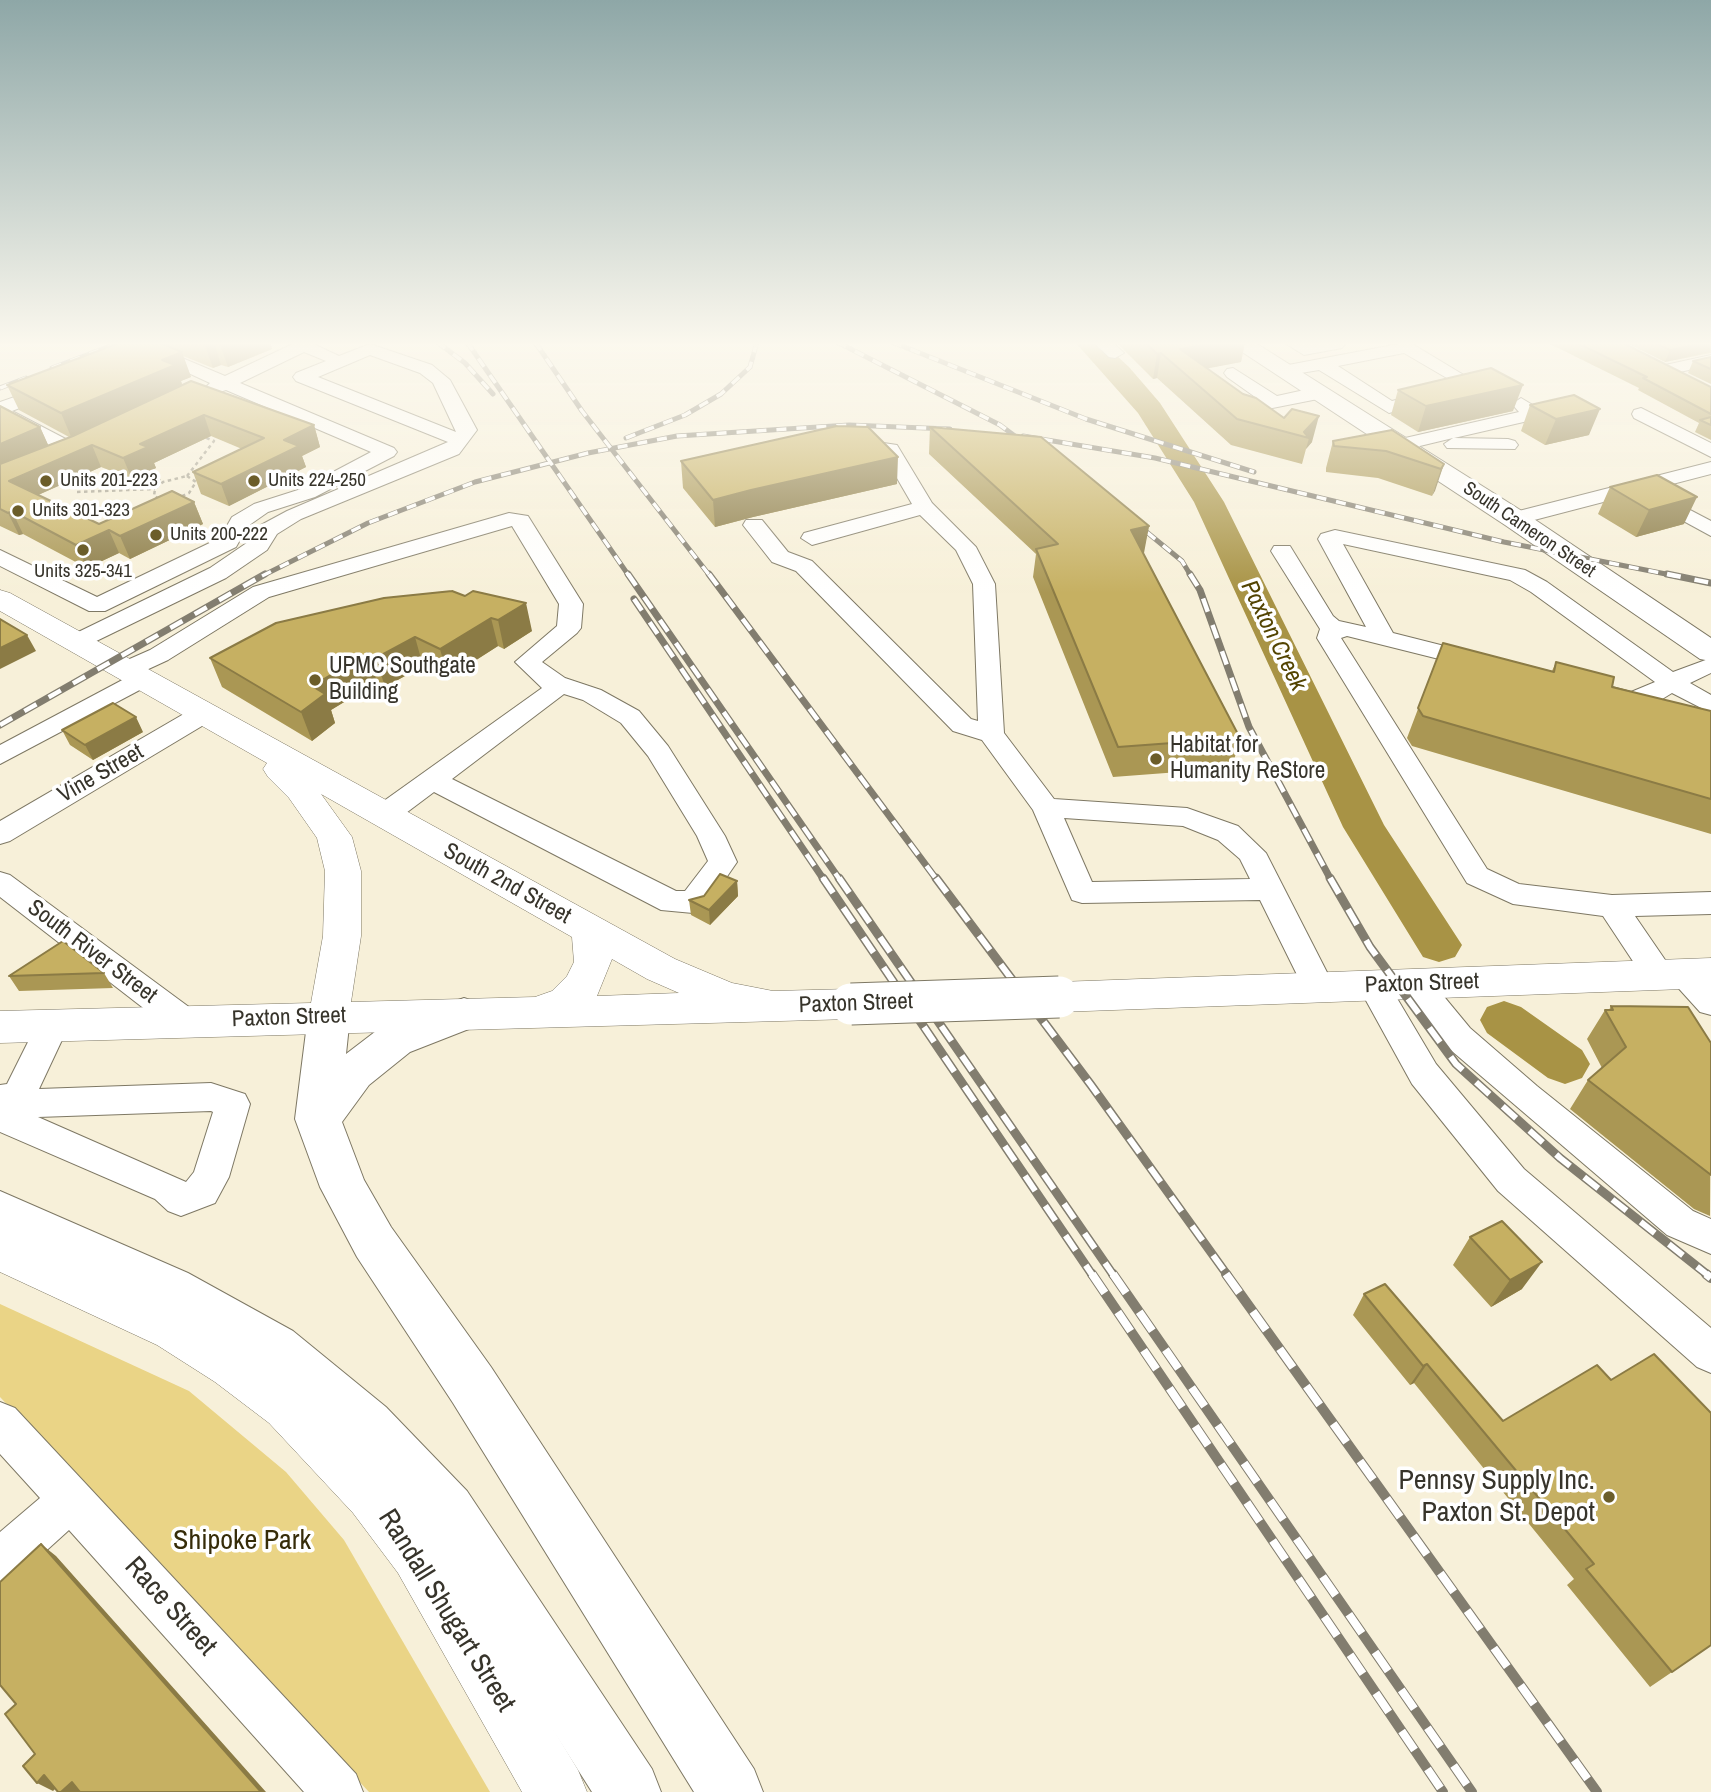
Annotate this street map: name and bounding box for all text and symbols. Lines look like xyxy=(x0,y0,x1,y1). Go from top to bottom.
place label: Units 201-223 xyxy=(60,470,158,492)
place label: Units 224-250 xyxy=(268,470,366,492)
marker: Units 201-223 xyxy=(38,473,54,489)
marker: Units 224-250 xyxy=(246,473,262,489)
street label: South Cameron Street xyxy=(1458,477,1600,583)
place label: Units 301-323 xyxy=(32,500,130,522)
marker: Units 301-323 xyxy=(10,503,26,519)
place label: Units 200-222 xyxy=(170,524,268,546)
marker: Units 200-222 xyxy=(148,527,164,543)
marker: Units 325-341 xyxy=(75,542,91,558)
place label: Units 325-341 xyxy=(34,561,132,583)
water label: Paxton Creek xyxy=(1234,576,1312,696)
place label: UPMC Southgate Building xyxy=(329,653,476,707)
marker: UPMC Southgate Building xyxy=(307,672,323,688)
place label: Habitat for Humanity ReStore xyxy=(1170,732,1325,786)
street label: Vine Street xyxy=(53,739,149,809)
marker: Habitat for Humanity ReStore xyxy=(1148,751,1164,767)
street label: South 2nd Street xyxy=(438,838,576,930)
street label: South River Street xyxy=(22,894,162,1010)
street label: Paxton Street xyxy=(1364,968,1480,1000)
street label: Paxton Street xyxy=(798,988,914,1020)
street label: Paxton Street xyxy=(231,1002,347,1034)
place label: Pennsy Supply Inc. Paxton St. Depot xyxy=(1398,1464,1595,1530)
marker: Pennsy Supply Inc. Paxton St. Depot xyxy=(1601,1489,1617,1505)
street label: Randall Shugart Street xyxy=(370,1504,522,1718)
park label: Shipoke Park xyxy=(173,1524,311,1558)
street label: Race Street xyxy=(117,1551,223,1663)

